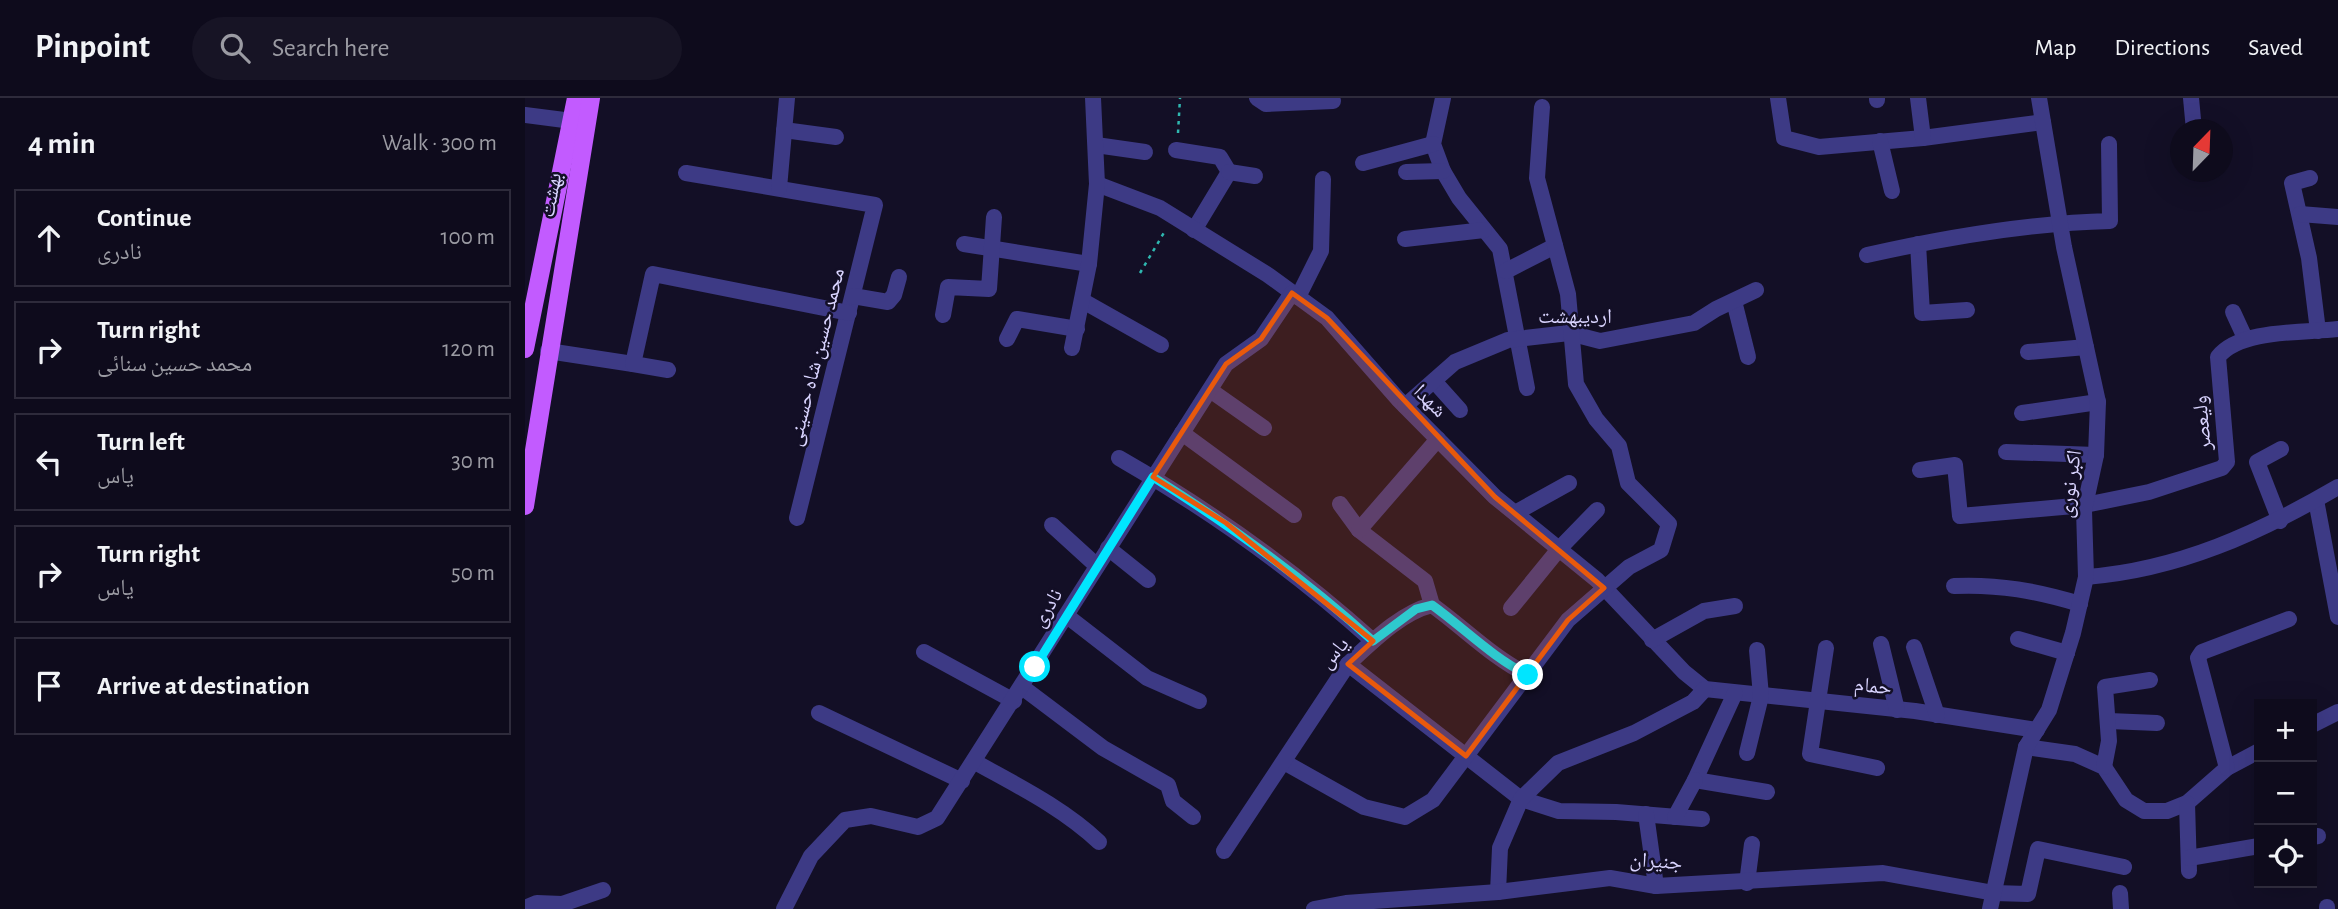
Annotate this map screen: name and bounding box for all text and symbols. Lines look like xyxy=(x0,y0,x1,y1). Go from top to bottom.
search box xyxy=(192,17,682,80)
icon: search xyxy=(216,29,254,67)
text: Pinpoint xyxy=(35,31,150,64)
text: Search here xyxy=(272,35,390,61)
text: Map xyxy=(2034,36,2076,60)
text: Directions xyxy=(2114,36,2210,60)
text: Saved xyxy=(2248,36,2303,60)
north arrow xyxy=(2170,119,2233,182)
text: 4 min xyxy=(28,129,96,159)
text: Walk · 300 m xyxy=(382,132,497,155)
street label: بهشت xyxy=(537,171,566,219)
text: Continue xyxy=(97,205,192,231)
icon: ahead xyxy=(30,219,68,257)
text: 100 m xyxy=(441,226,495,249)
text: نادری xyxy=(97,241,142,264)
street label: محمد حسین شاه حسینی xyxy=(784,266,850,449)
street label: اردیبهشت xyxy=(1538,306,1612,328)
text: Turn right xyxy=(97,317,200,343)
icon: right xyxy=(30,331,68,369)
text: 120 m xyxy=(442,338,495,361)
text: محمد حسین سنائی xyxy=(97,353,252,376)
street label: شهدا xyxy=(1409,381,1450,422)
street label: ولیعصر xyxy=(2189,394,2215,452)
text: Turn left xyxy=(97,429,185,455)
icon: left xyxy=(30,443,68,481)
street label: اکبر نوری xyxy=(2055,449,2086,520)
text: 30 m xyxy=(451,450,495,473)
text: یاس xyxy=(97,465,134,488)
text: Turn right xyxy=(97,541,200,567)
icon: right xyxy=(30,555,68,593)
text: 50 m xyxy=(451,562,495,585)
text: یاس xyxy=(97,577,134,600)
street label: نادری xyxy=(1027,585,1067,631)
street label: یاس xyxy=(1315,633,1354,674)
route start xyxy=(1019,651,1050,682)
route end xyxy=(1512,659,1543,690)
icon: arrive xyxy=(30,667,68,705)
text: Arrive at destination xyxy=(97,673,310,699)
street label: حمام xyxy=(1853,674,1893,701)
map controls xyxy=(2254,699,2317,888)
button: + xyxy=(2254,699,2317,762)
button: − xyxy=(2254,762,2317,825)
button: locate xyxy=(2254,825,2317,888)
street label: جنیران xyxy=(1629,849,1683,874)

